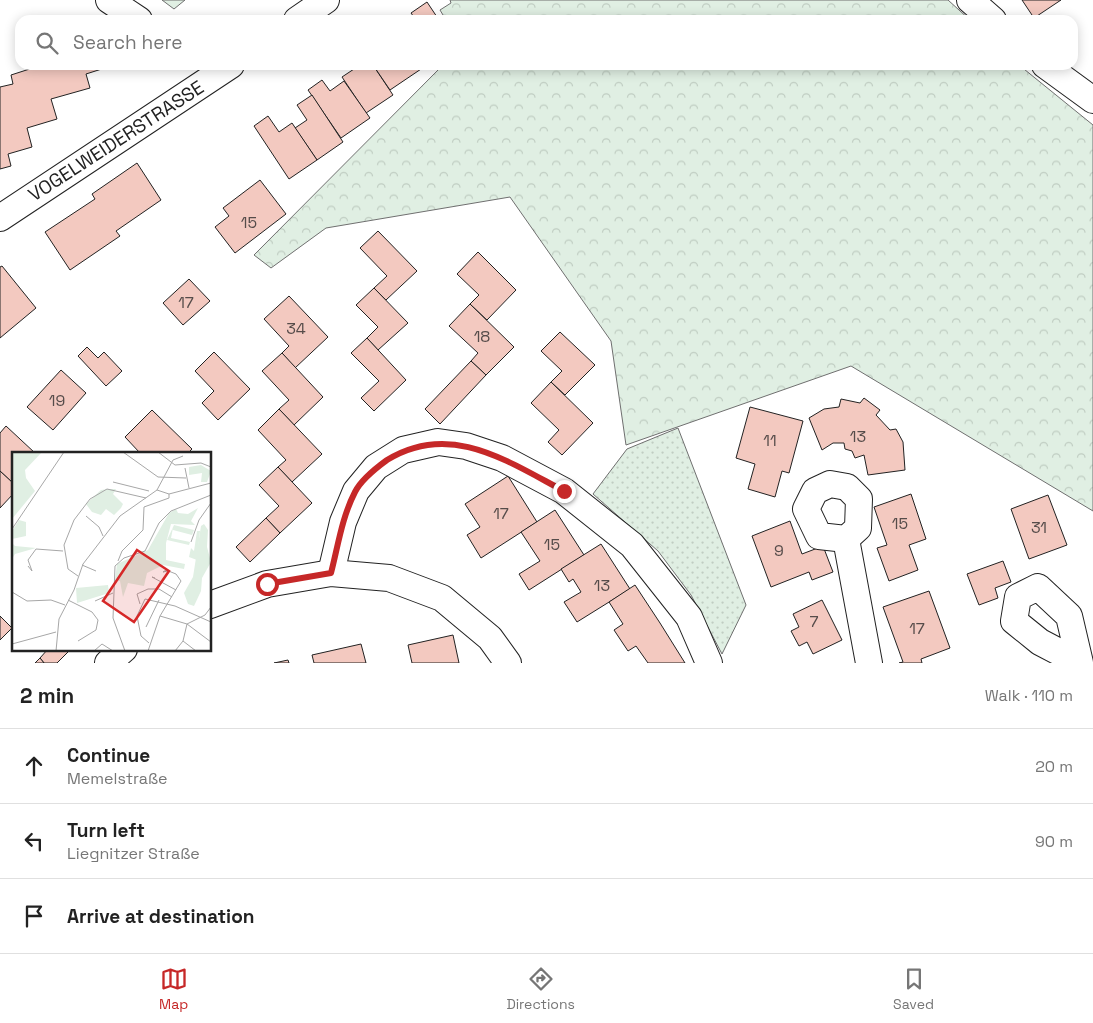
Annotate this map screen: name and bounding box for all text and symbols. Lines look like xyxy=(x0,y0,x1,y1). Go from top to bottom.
search box xyxy=(15,15,1078,70)
icon: search xyxy=(33,29,61,57)
text: Search here xyxy=(73,30,183,55)
street label: VOGELWEIDERSTRASSE xyxy=(23,75,209,207)
house number: 15 xyxy=(241,212,257,233)
house number: 17 xyxy=(178,292,194,313)
house number: 34 xyxy=(286,318,306,339)
house number: 18 xyxy=(474,326,490,347)
house number: 19 xyxy=(49,390,65,411)
house number: 13 xyxy=(850,426,866,447)
house number: 11 xyxy=(763,430,777,451)
inset map xyxy=(12,452,211,650)
route end xyxy=(553,480,576,503)
house number: 17 xyxy=(493,503,509,524)
house number: 15 xyxy=(892,513,908,534)
house number: 31 xyxy=(1031,517,1047,538)
house number: 15 xyxy=(544,534,560,555)
house number: 9 xyxy=(774,540,784,561)
route start xyxy=(256,573,279,596)
house number: 13 xyxy=(594,575,610,596)
house number: 7 xyxy=(809,611,819,632)
house number: 17 xyxy=(909,618,925,639)
text: 2 min xyxy=(20,682,74,709)
text: Walk · 110 m xyxy=(985,685,1073,706)
text: Continue xyxy=(67,743,150,768)
icon: ahead xyxy=(20,752,48,780)
text: 20 m xyxy=(1035,756,1073,777)
text: Memelstraße xyxy=(67,768,168,789)
text: Turn left xyxy=(67,818,145,843)
icon: left xyxy=(20,827,48,855)
text: 90 m xyxy=(1035,831,1073,852)
text: Liegnitzer Straße xyxy=(67,843,200,864)
icon: arrive xyxy=(20,902,48,930)
text: Arrive at destination xyxy=(67,904,255,929)
tab: Map xyxy=(159,965,188,1013)
tab: Directions xyxy=(506,965,575,1013)
tab: Saved xyxy=(893,965,934,1013)

